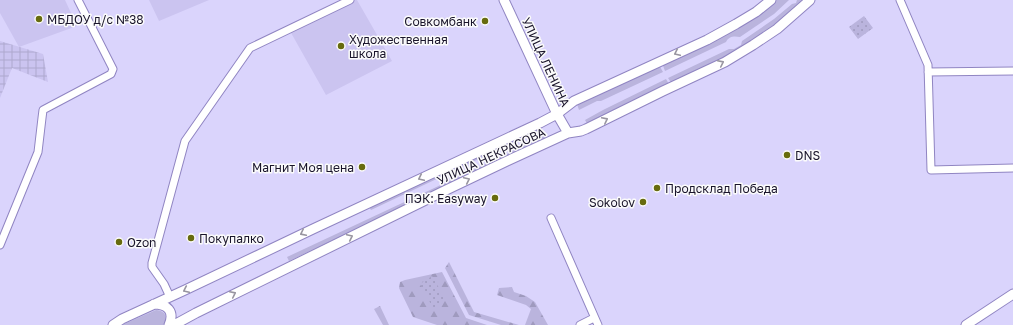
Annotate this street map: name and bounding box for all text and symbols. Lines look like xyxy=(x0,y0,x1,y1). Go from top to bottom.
place label: МБДОУ д/с №38 xyxy=(47,12,144,27)
marker: МБДОУ д/с №38 xyxy=(34,14,44,24)
place label: Совкомбанк xyxy=(404,14,477,29)
street label: УЛИЦА ЛЕНИНА xyxy=(519,15,573,109)
marker: Совкомбанк xyxy=(480,16,490,26)
place label: Художественная школа xyxy=(349,32,448,61)
marker: Художественная школа xyxy=(336,41,346,51)
one-way arrow xyxy=(673,48,681,56)
one-way arrow xyxy=(717,60,725,68)
one-way arrow xyxy=(600,117,608,125)
street label: УЛИЦА НЕКРАСОВА xyxy=(434,124,548,188)
place label: DNS xyxy=(795,148,821,163)
marker: DNS xyxy=(782,150,792,160)
place label: Магнит Моя цена xyxy=(252,160,354,175)
marker: Магнит Моя цена xyxy=(357,162,367,172)
one-way arrow xyxy=(417,173,425,181)
one-way arrow xyxy=(462,177,470,185)
place label: Продсклад Победа xyxy=(665,181,778,196)
marker: Продсклад Победа xyxy=(652,183,662,193)
place label: ПЭК: Easyway xyxy=(405,191,487,206)
marker: ПЭК: Easyway xyxy=(490,193,500,203)
place label: Sokolov xyxy=(589,195,635,210)
marker: Sokolov xyxy=(638,197,648,207)
one-way arrow xyxy=(300,228,307,236)
place label: Покупалко xyxy=(199,231,264,246)
marker: Покупалко xyxy=(186,233,196,243)
one-way arrow xyxy=(346,234,353,242)
place label: Ozon xyxy=(127,235,156,250)
marker: Ozon xyxy=(114,237,124,247)
one-way arrow xyxy=(183,285,190,293)
one-way arrow xyxy=(229,291,237,299)

